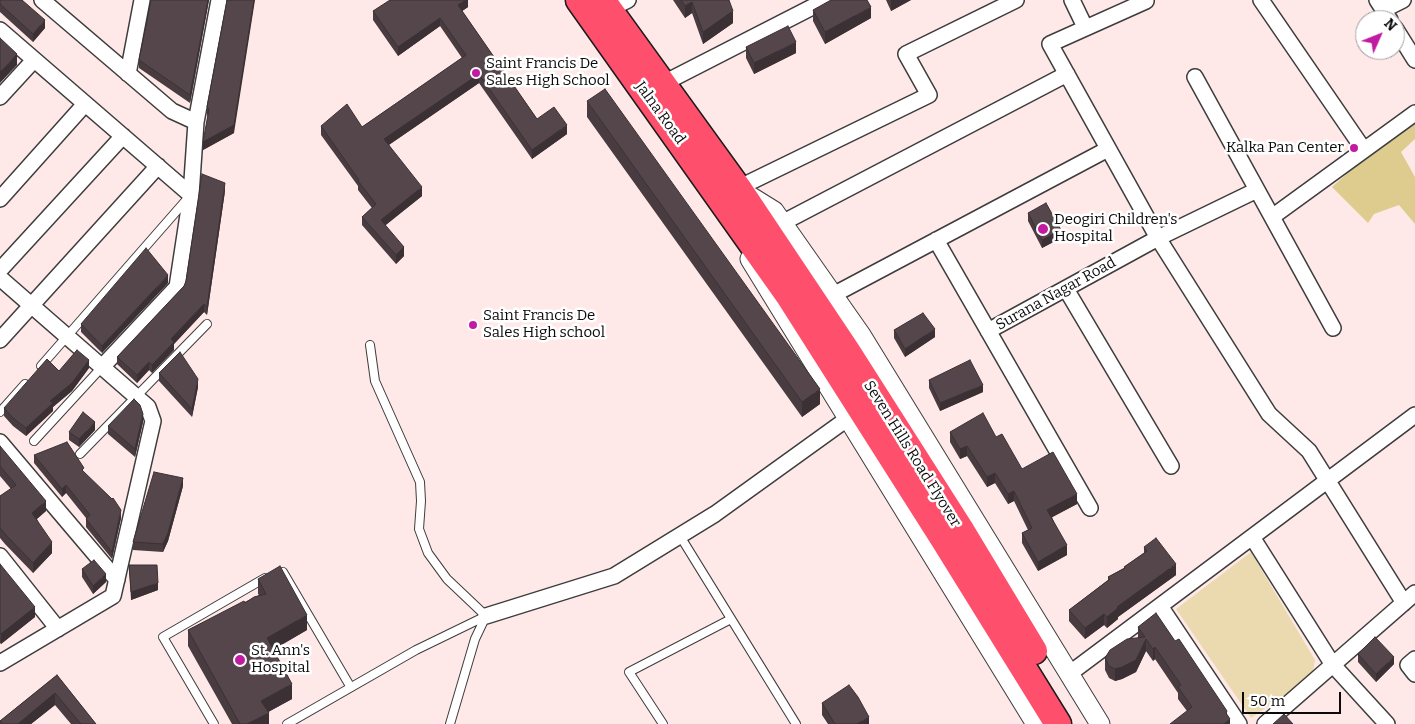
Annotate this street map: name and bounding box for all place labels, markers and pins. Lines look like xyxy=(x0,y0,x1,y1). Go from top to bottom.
place label: Saint Francis De Sales High School xyxy=(486,55,610,90)
marker: Saint Francis De Sales High School xyxy=(470,67,482,79)
place label: Kalka Pan Center xyxy=(1226,139,1344,157)
marker: Kalka Pan Center xyxy=(1348,142,1360,154)
place label: Deogiri Children's Hospital xyxy=(1054,211,1177,246)
marker: Deogiri Children's Hospital xyxy=(1036,222,1050,236)
place label: Saint Francis De Sales High school xyxy=(483,307,605,342)
marker: Saint Francis De Sales High school xyxy=(467,319,479,331)
place label: St. Ann's Hospital xyxy=(251,642,310,677)
marker: St. Ann's Hospital xyxy=(233,653,247,667)

